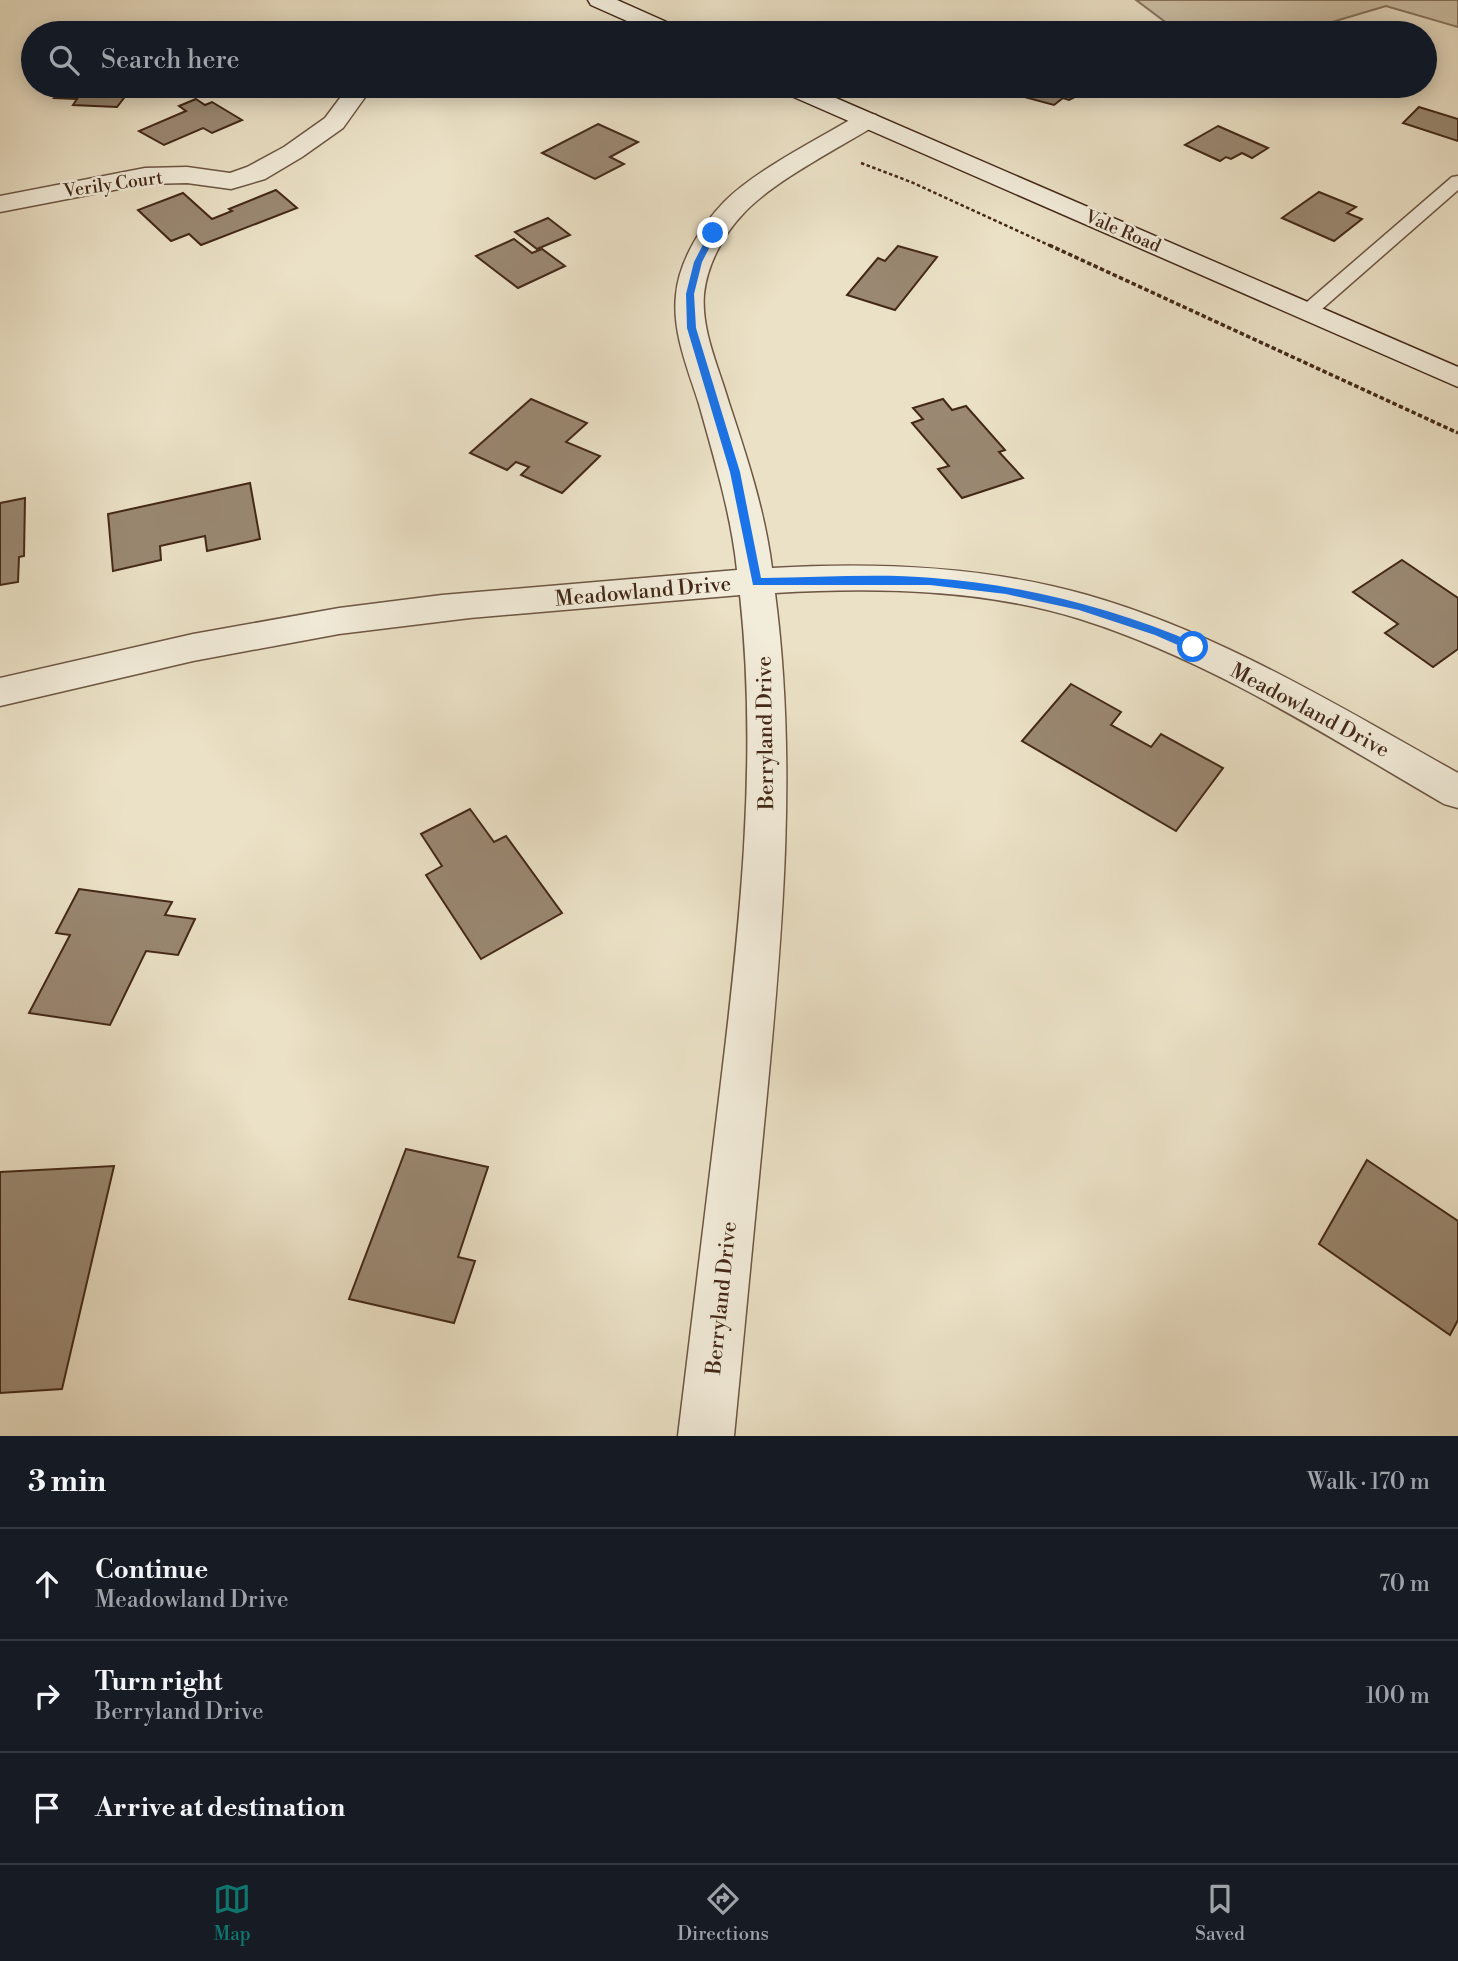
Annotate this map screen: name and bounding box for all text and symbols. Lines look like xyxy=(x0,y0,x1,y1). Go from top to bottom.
search box xyxy=(21,21,1437,98)
icon: search xyxy=(45,41,83,79)
text: Search here xyxy=(101,44,240,76)
street label: Verily Court xyxy=(61,166,165,203)
street label: Vale Road xyxy=(1080,205,1165,258)
route end xyxy=(697,217,728,248)
street label: Meadowland Drive xyxy=(554,571,732,613)
route start xyxy=(1177,631,1208,662)
street label: Berryland Drive xyxy=(752,656,780,811)
street label: Meadowland Drive xyxy=(1225,658,1394,764)
street label: Berryland Drive xyxy=(701,1220,743,1377)
text: 3 min xyxy=(28,1463,106,1501)
text: Walk · 170 m xyxy=(1307,1468,1430,1496)
text: Continue xyxy=(95,1554,208,1586)
icon: ahead xyxy=(28,1565,66,1603)
text: 70 m xyxy=(1379,1570,1430,1598)
text: Meadowland Drive xyxy=(95,1586,289,1614)
text: Turn right xyxy=(95,1666,223,1698)
icon: right xyxy=(28,1677,66,1715)
text: 100 m xyxy=(1365,1682,1430,1710)
text: Berryland Drive xyxy=(95,1698,264,1726)
icon: arrive xyxy=(28,1789,66,1827)
text: Arrive at destination xyxy=(95,1792,345,1824)
tab: Map xyxy=(213,1880,251,1946)
tab: Directions xyxy=(677,1880,769,1946)
tab: Saved xyxy=(1195,1880,1245,1946)

